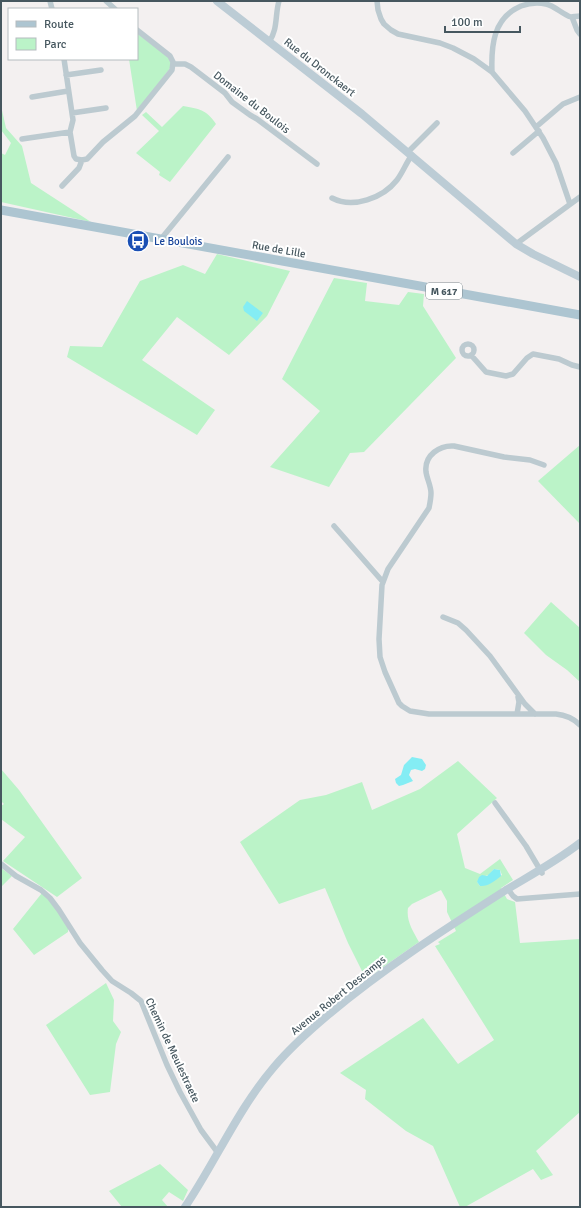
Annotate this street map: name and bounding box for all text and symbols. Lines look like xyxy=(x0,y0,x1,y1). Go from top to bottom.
legend xyxy=(8,8,138,60)
scale bar xyxy=(445,8,520,34)
text: 100 m xyxy=(451,15,483,30)
text: Route xyxy=(44,17,74,32)
street label: Rue du Dronckaert xyxy=(281,35,358,99)
text: Parc xyxy=(44,37,67,52)
street label: Domaine du Boulois xyxy=(211,69,293,136)
bus stop icon: Le Boulois xyxy=(125,228,151,254)
place label: Le Boulois xyxy=(154,235,203,248)
street label: Rue de Lille xyxy=(251,238,307,261)
road number: M 617 xyxy=(426,283,462,299)
street label: Avenue Robert Descamps xyxy=(288,953,389,1038)
street label: Chemin de Meulestraete xyxy=(143,996,203,1105)

